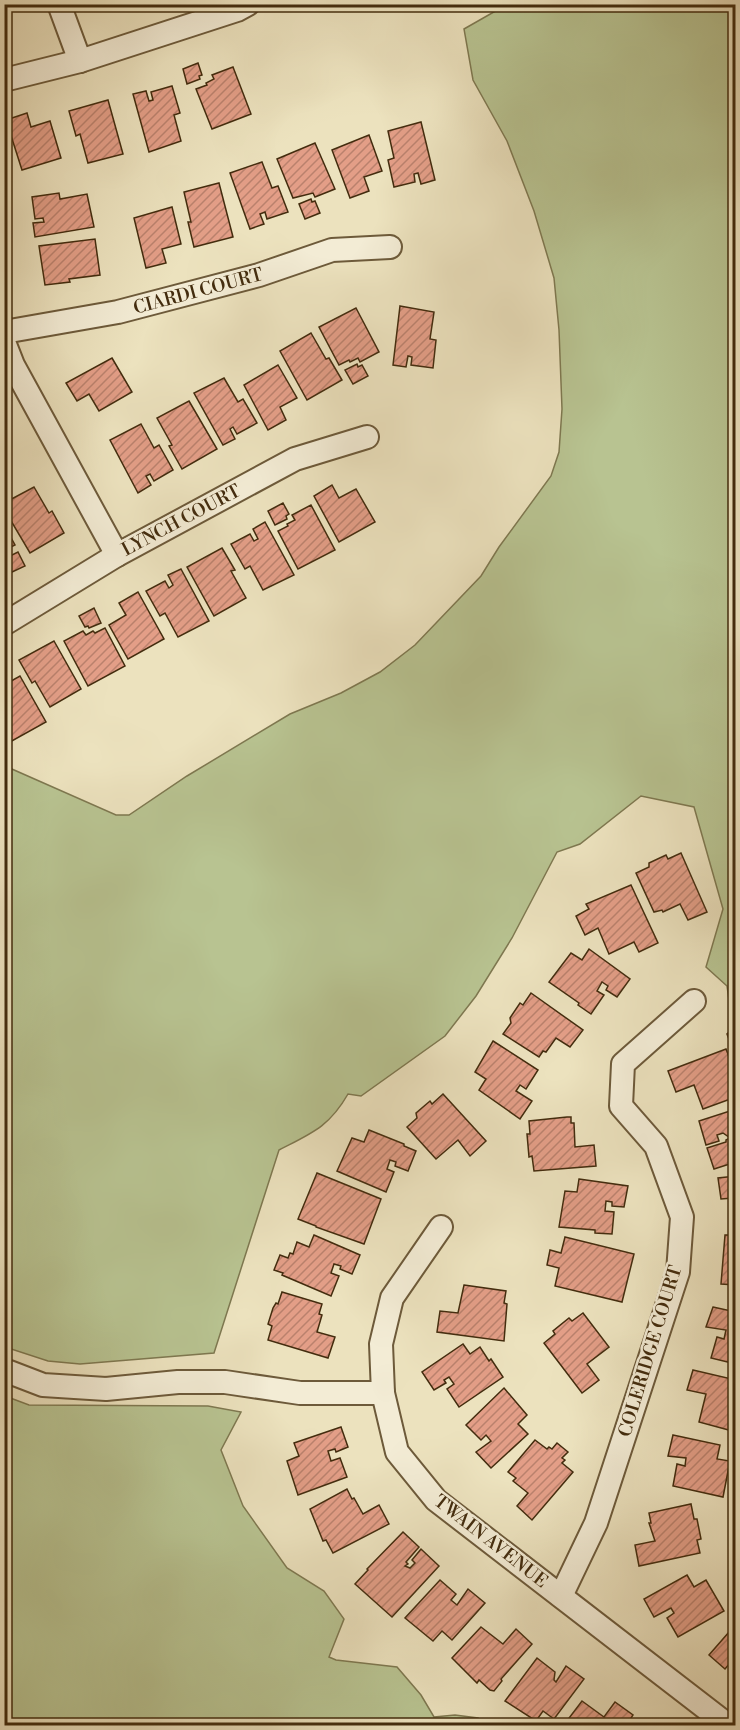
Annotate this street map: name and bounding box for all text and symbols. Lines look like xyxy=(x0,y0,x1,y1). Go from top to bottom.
street label: CIARDI COURT xyxy=(131,263,266,320)
street label: LYNCH COURT xyxy=(118,479,245,561)
street label: COLERIDGE COURT xyxy=(613,1262,688,1440)
street label: TWAIN AVENUE xyxy=(429,1490,552,1593)

